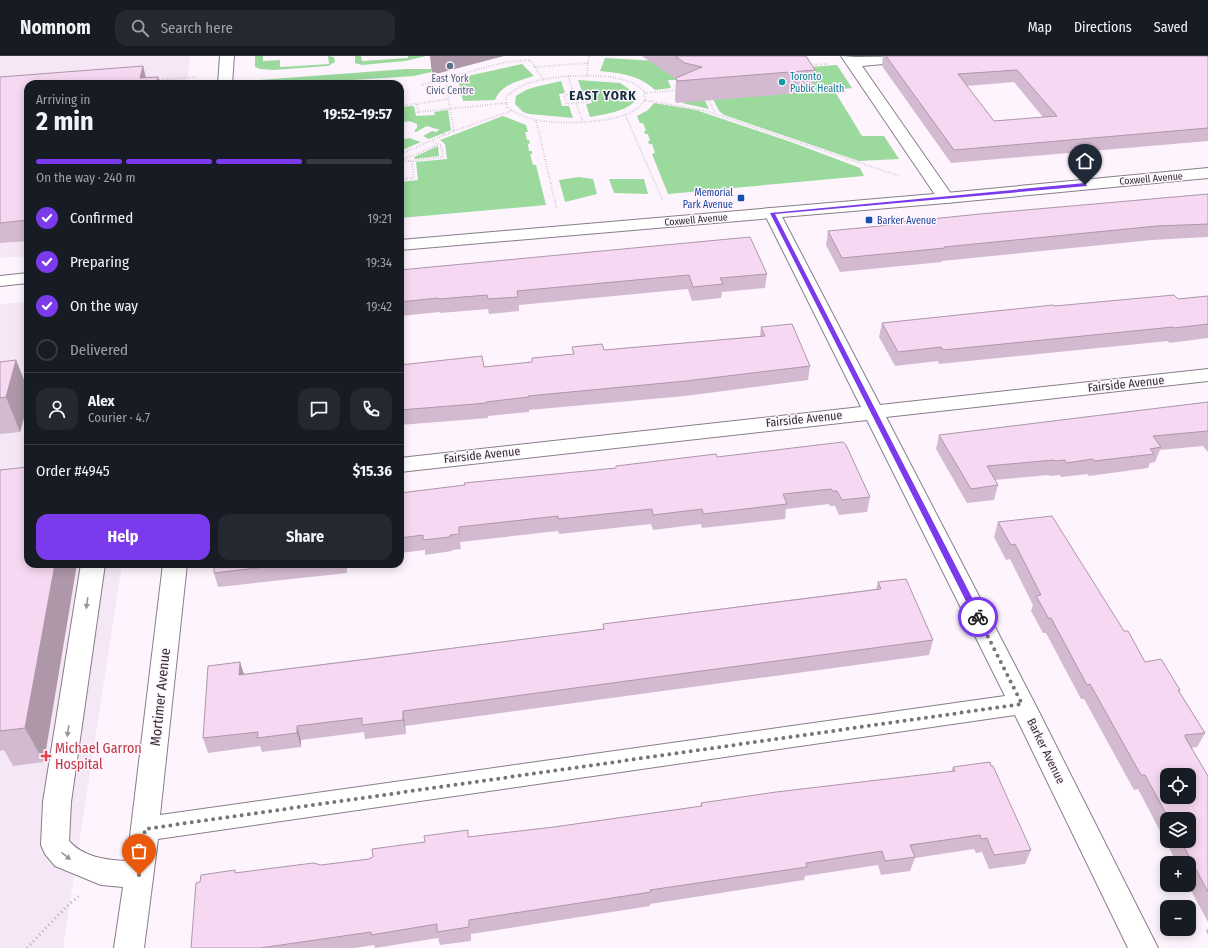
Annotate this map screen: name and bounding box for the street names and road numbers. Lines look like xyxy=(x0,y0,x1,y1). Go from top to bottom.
street label: Coxwell Avenue xyxy=(1119,170,1183,188)
street label: Coxwell Avenue xyxy=(664,211,728,229)
street label: Fairside Avenue xyxy=(1087,373,1165,395)
street label: Fairside Avenue xyxy=(765,408,843,430)
street label: Fairside Avenue xyxy=(443,444,521,466)
street label: Mortimer Avenue xyxy=(147,647,174,747)
street label: Barker Avenue xyxy=(1024,716,1068,786)

